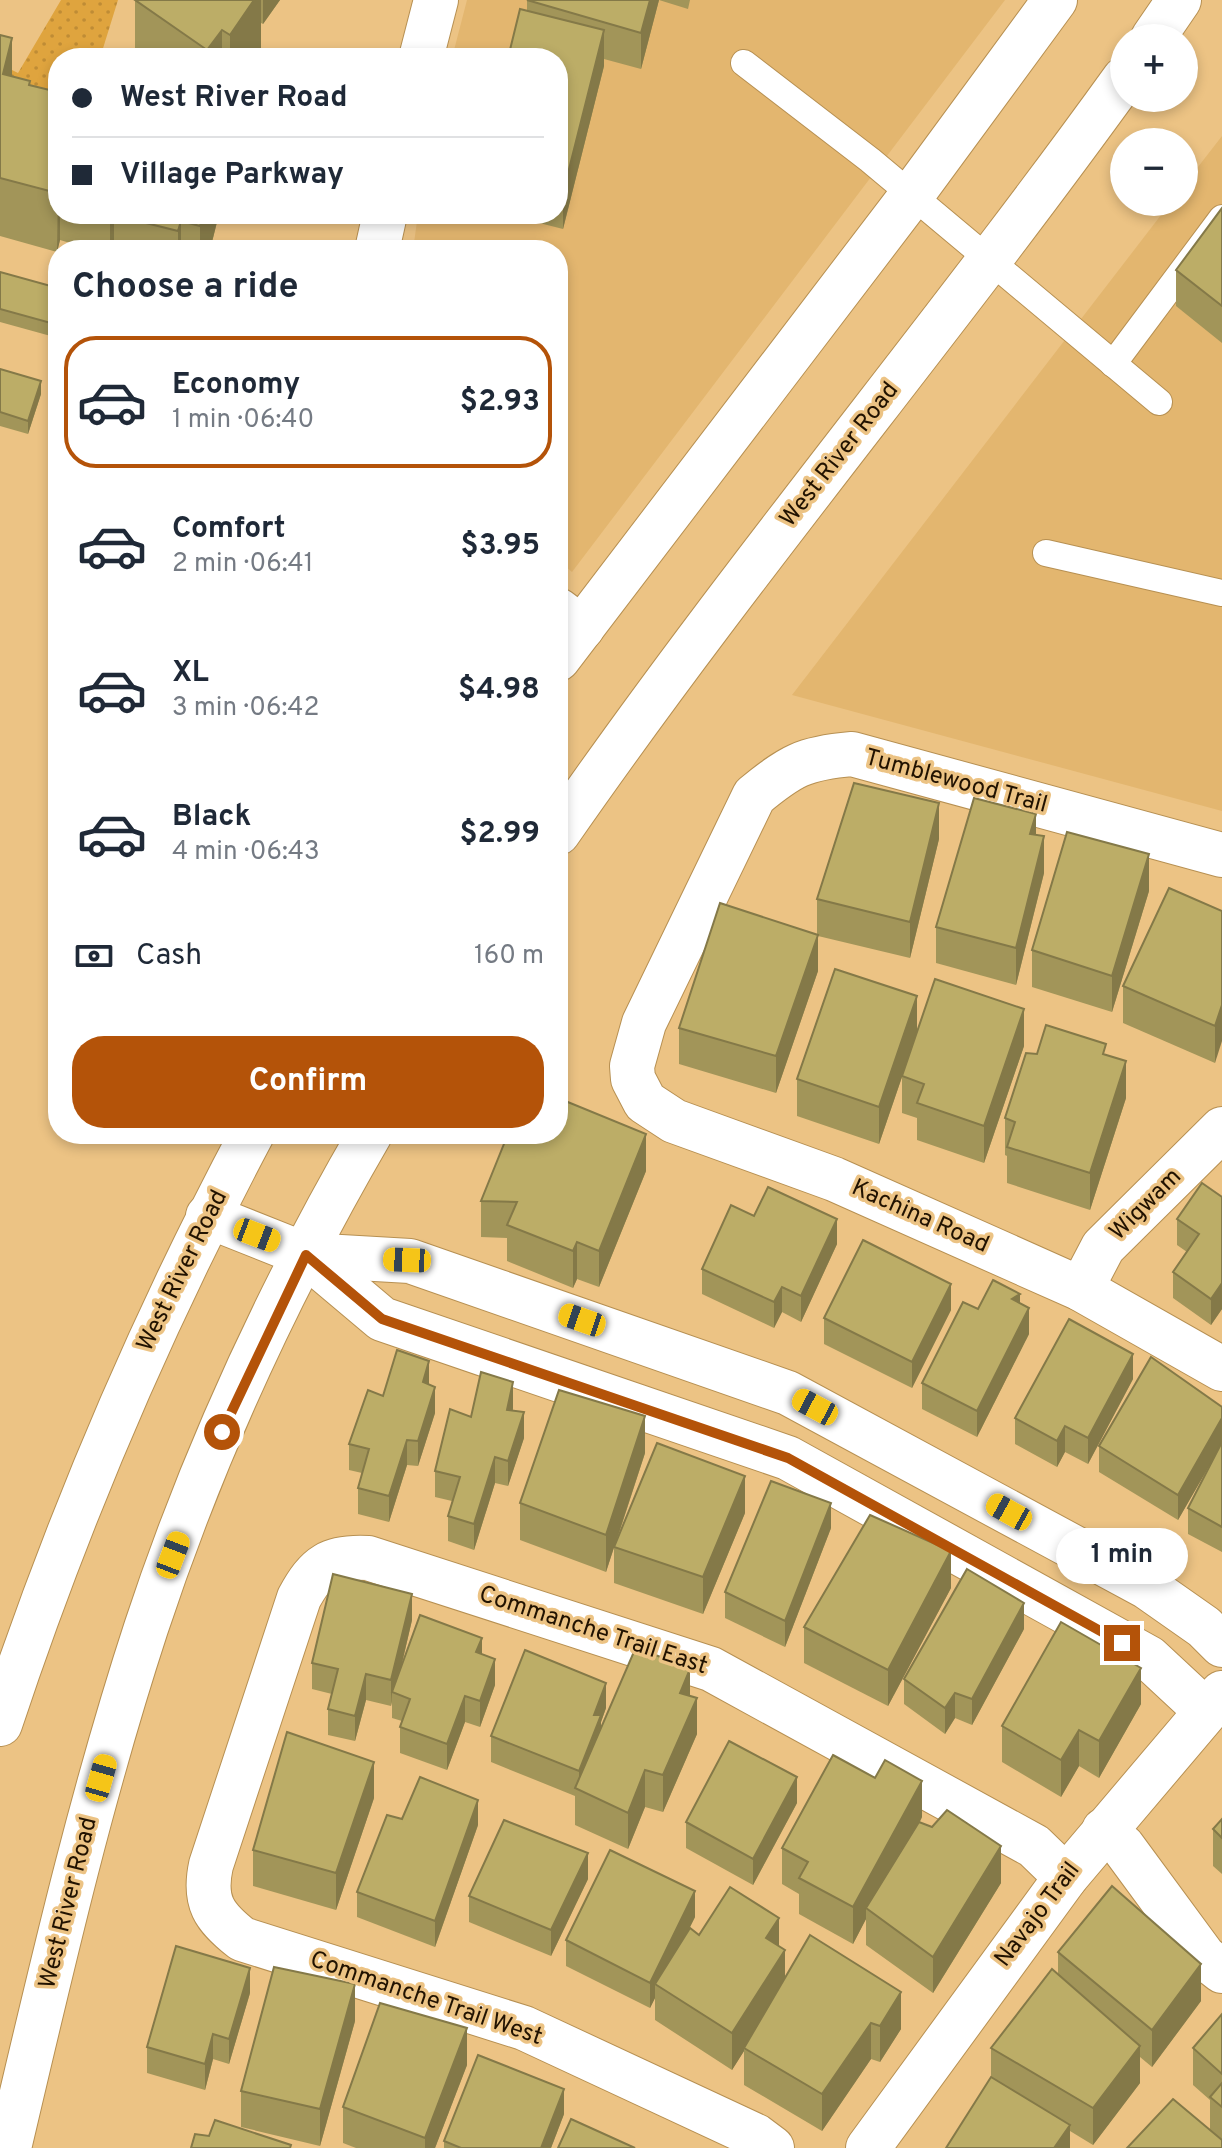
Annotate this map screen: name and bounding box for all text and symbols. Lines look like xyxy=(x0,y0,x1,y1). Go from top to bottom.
map controls xyxy=(1110,24,1198,216)
button: + xyxy=(1110,24,1198,112)
text: West River Road xyxy=(120,80,348,117)
button: − xyxy=(1110,128,1198,216)
text: Village Parkway xyxy=(120,157,344,194)
text: Choose a ride xyxy=(72,265,298,311)
icon: car xyxy=(76,366,148,438)
text: Economy xyxy=(172,367,300,404)
street label: West River Road xyxy=(774,376,906,534)
text: $2.93 xyxy=(460,384,540,421)
text: 1 min · 06:40 xyxy=(172,404,314,437)
icon: car xyxy=(76,510,148,582)
text: Comfort xyxy=(172,511,285,548)
text: $3.95 xyxy=(461,528,540,565)
text: 2 min · 06:41 xyxy=(172,548,313,581)
icon: car xyxy=(76,654,148,726)
text: XL xyxy=(172,655,209,692)
text: $4.98 xyxy=(458,672,540,709)
text: 3 min · 06:42 xyxy=(172,692,319,725)
street label: Tumblewood Trail xyxy=(861,743,1051,821)
icon: car xyxy=(76,798,148,870)
text: Black xyxy=(172,799,251,836)
text: $2.99 xyxy=(459,816,540,853)
text: 4 min · 06:43 xyxy=(172,836,320,869)
icon: cash xyxy=(72,934,116,978)
text: Cash xyxy=(136,938,202,975)
text: 160 m xyxy=(474,940,544,973)
button: Confirm xyxy=(72,1036,544,1128)
street label: Wigwam xyxy=(1104,1163,1188,1247)
street label: Kachina Road xyxy=(847,1173,993,1261)
street label: West River Road xyxy=(131,1185,235,1357)
car xyxy=(230,1215,284,1255)
car xyxy=(383,1247,431,1273)
car xyxy=(555,1301,609,1339)
car xyxy=(788,1385,842,1429)
route start xyxy=(204,1414,240,1450)
car xyxy=(982,1490,1036,1534)
callout: 1 min xyxy=(1056,1527,1188,1583)
car xyxy=(153,1528,193,1582)
text: 1 min xyxy=(1091,1539,1153,1572)
street label: Commanche Trail East xyxy=(475,1580,711,1682)
route end xyxy=(1104,1625,1140,1661)
car xyxy=(83,1752,119,1804)
street label: West River Road xyxy=(33,1814,105,1992)
street label: Navajo Trail xyxy=(989,1856,1087,1974)
street label: Commanche Trail West xyxy=(306,1945,546,2053)

